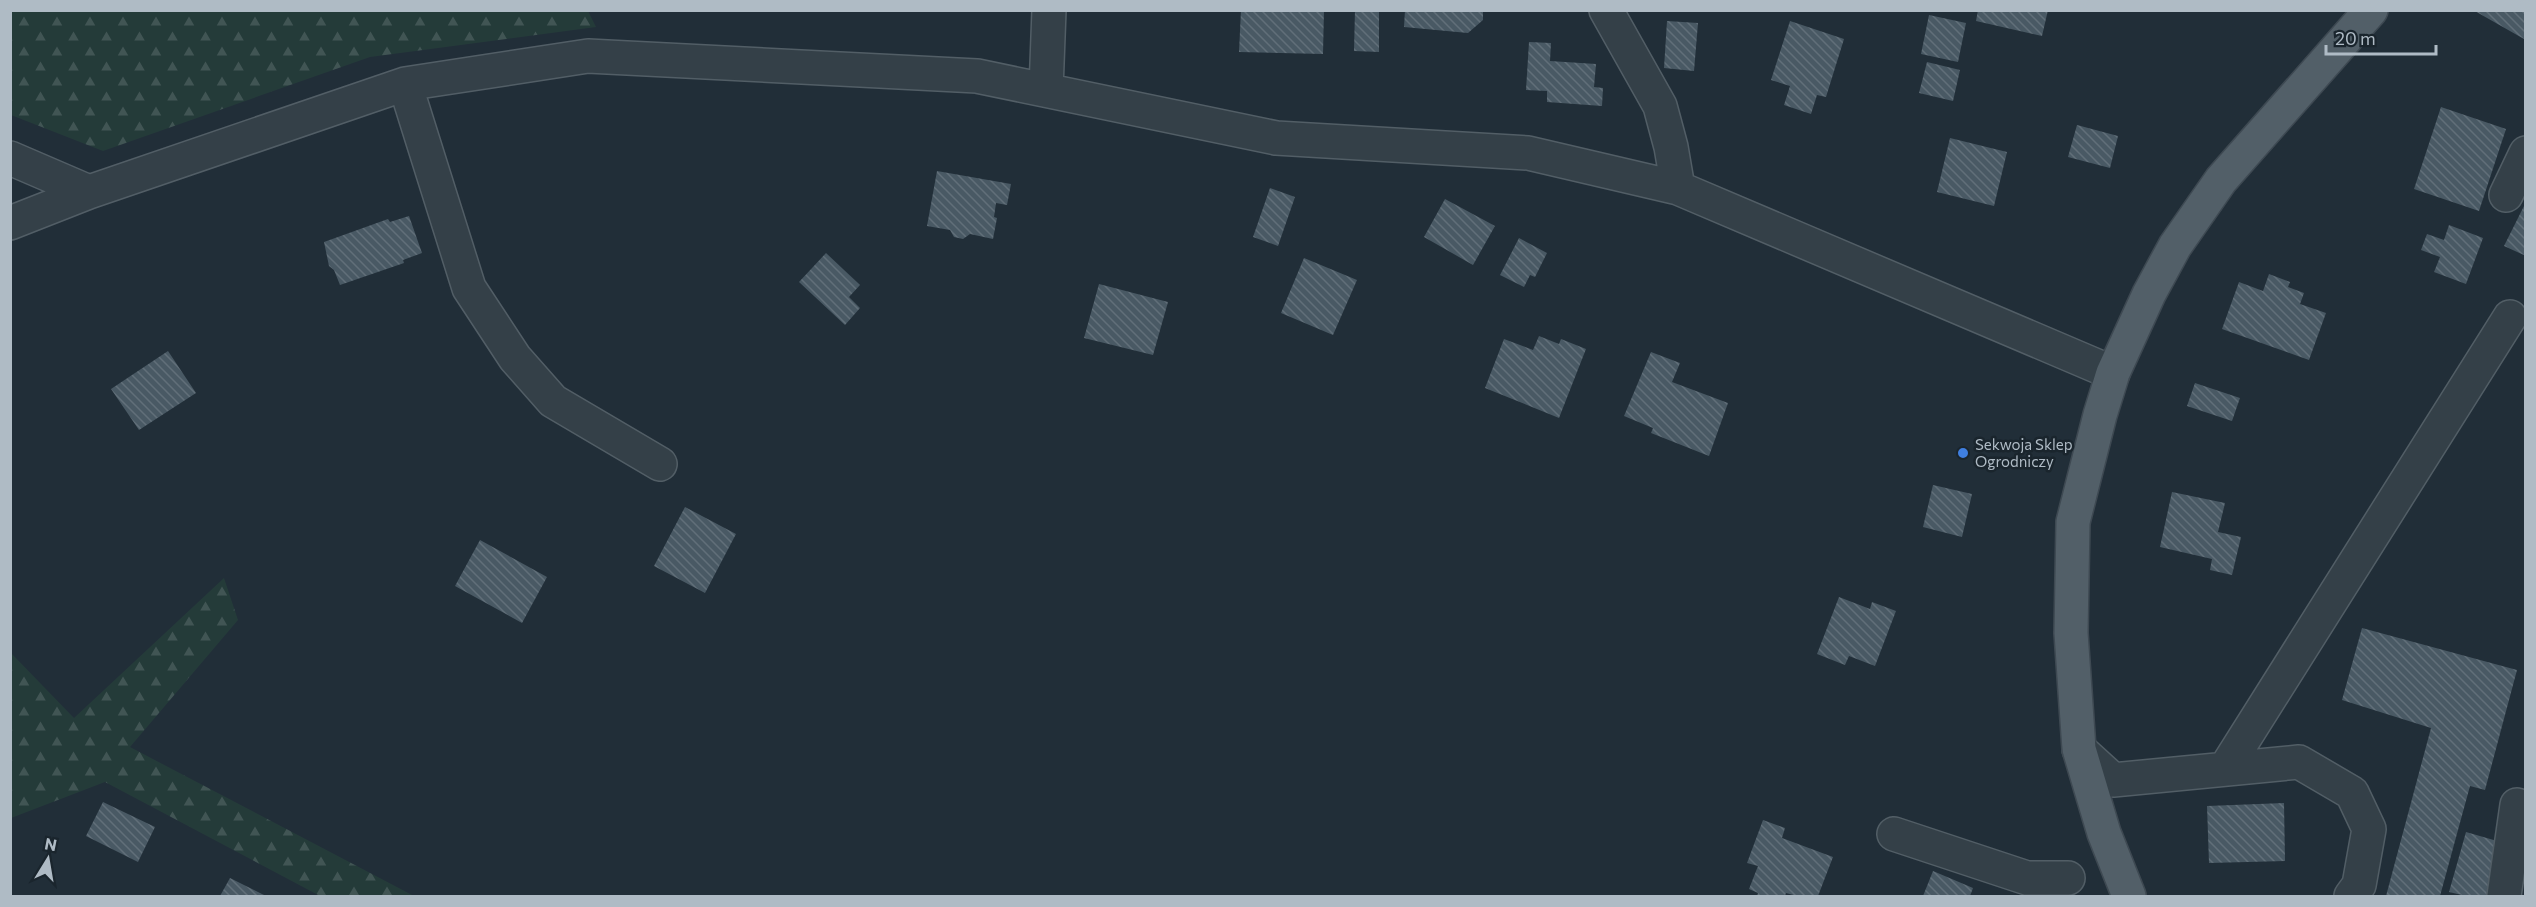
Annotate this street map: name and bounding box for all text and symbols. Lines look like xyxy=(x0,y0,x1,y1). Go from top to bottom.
scale bar xyxy=(2326,18,2436,56)
text: 20 m xyxy=(2335,27,2376,49)
place label: Sekwoja Sklep Ogrodniczy xyxy=(1975,435,2073,470)
marker: Sekwoja Sklep Ogrodniczy xyxy=(1956,446,1970,460)
north arrow xyxy=(18,829,78,889)
text: N xyxy=(43,833,59,854)

